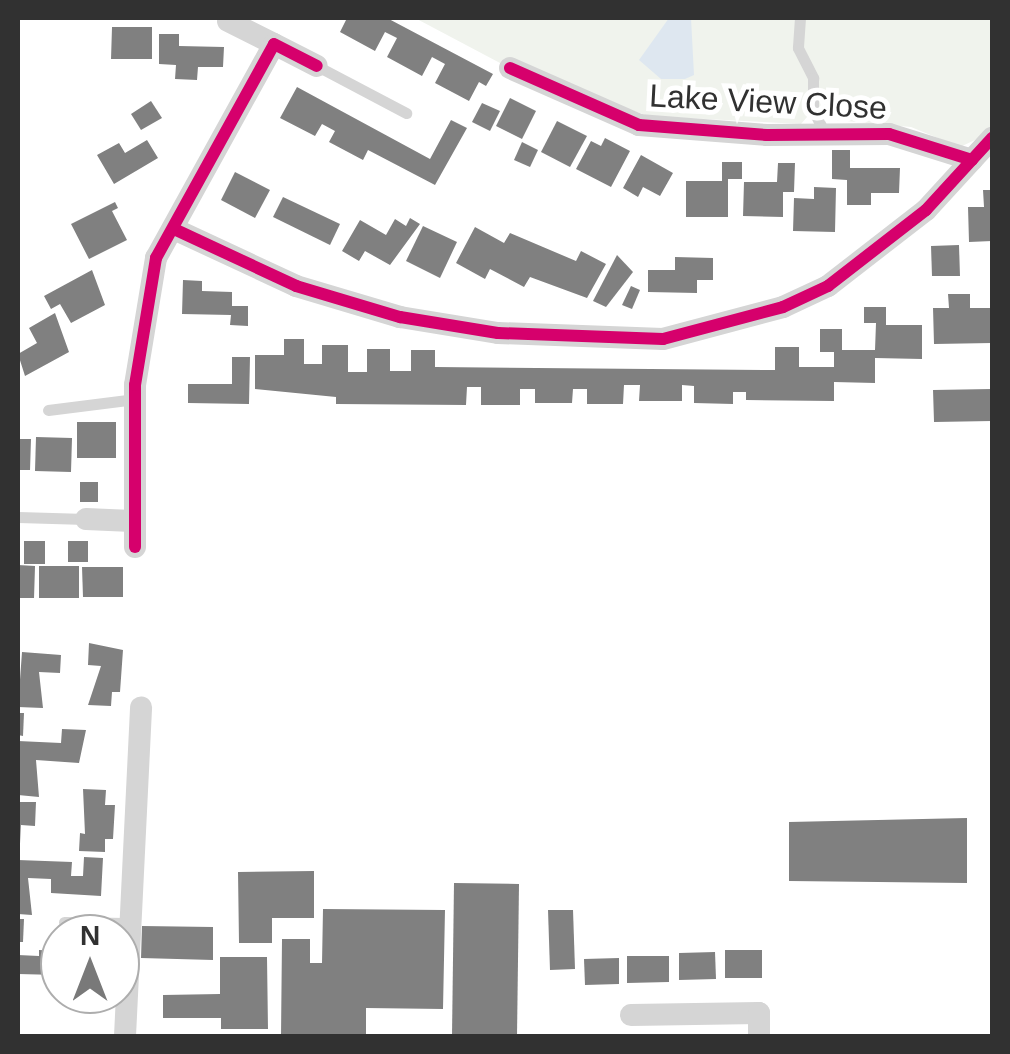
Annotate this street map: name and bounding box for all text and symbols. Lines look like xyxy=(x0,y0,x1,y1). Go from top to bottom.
street label: Lake View Close xyxy=(648,77,888,127)
north arrow xyxy=(40,914,140,1014)
text: N xyxy=(80,920,100,951)

